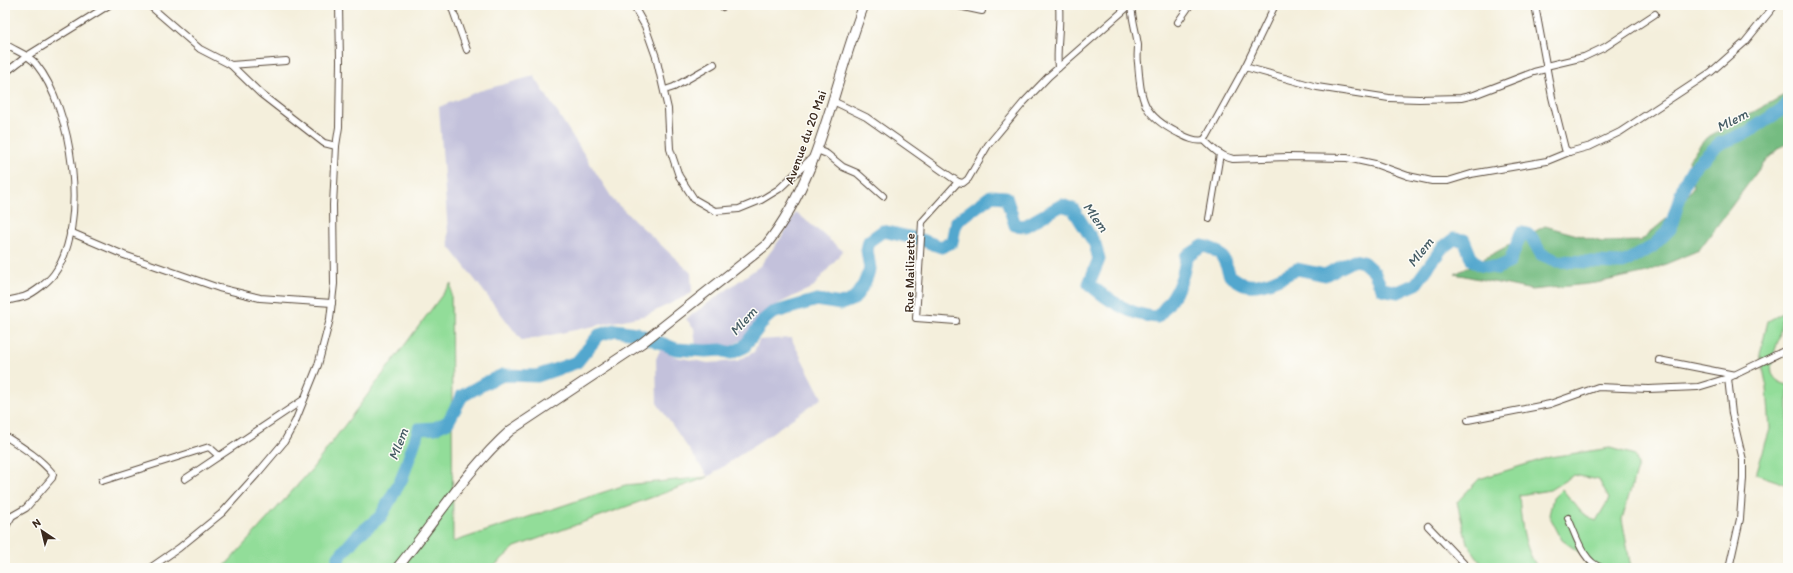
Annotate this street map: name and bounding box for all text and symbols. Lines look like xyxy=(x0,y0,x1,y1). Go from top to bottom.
street label: Avenue du 20 Mai xyxy=(782,88,829,186)
water label: Mlem xyxy=(1714,105,1751,135)
water label: Mlem xyxy=(1079,199,1112,236)
street label: Rue Mailizette xyxy=(901,233,918,313)
water label: Mlem xyxy=(1404,234,1438,271)
water label: Mlem xyxy=(726,303,761,339)
water label: Mlem xyxy=(385,425,413,463)
north arrow xyxy=(22,511,62,551)
text: N xyxy=(30,516,43,531)

